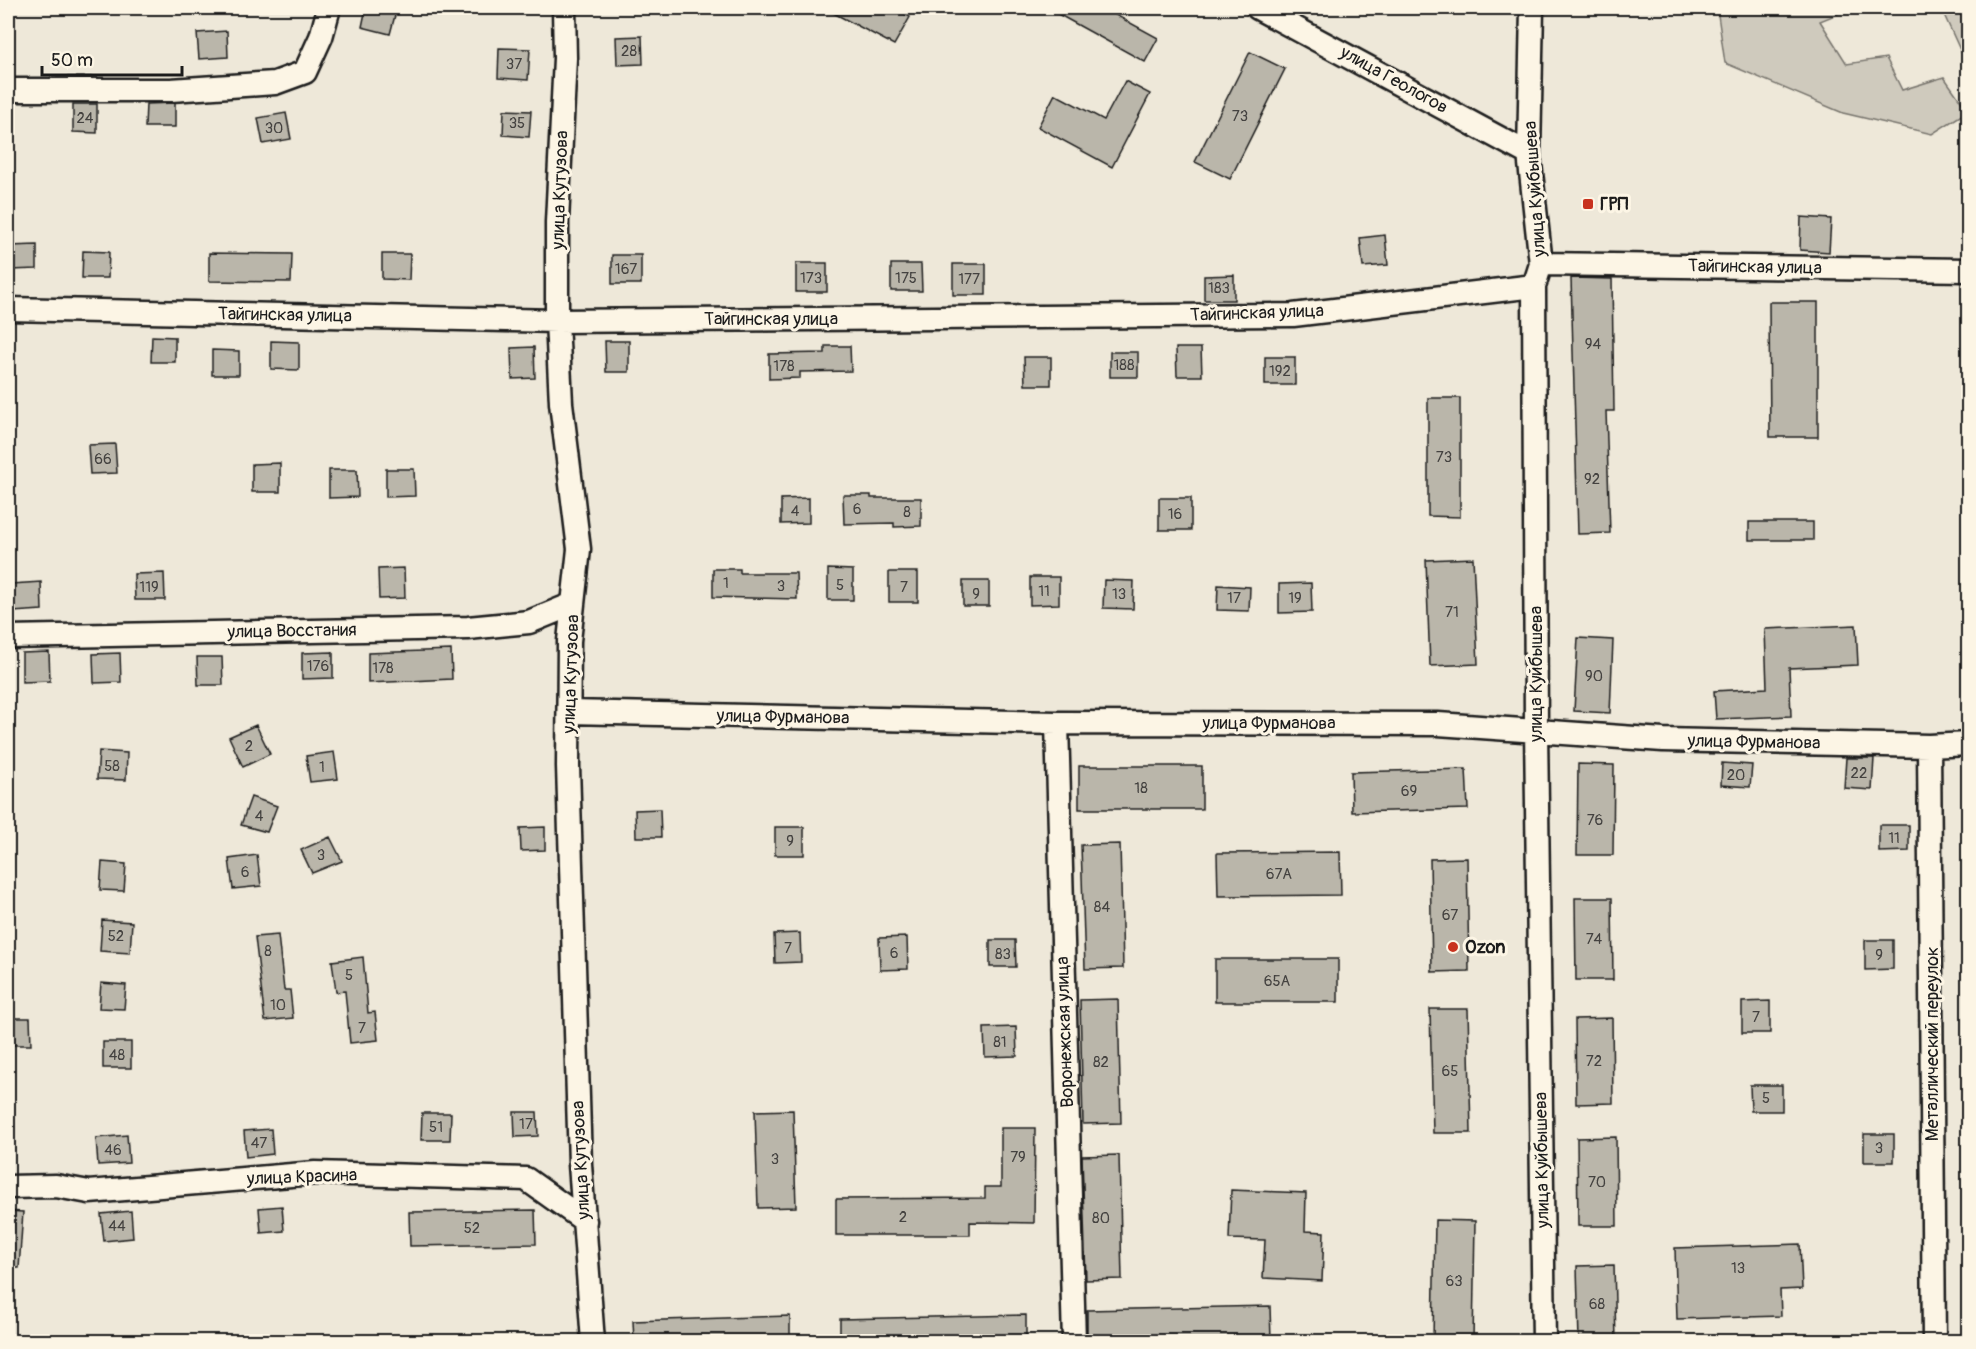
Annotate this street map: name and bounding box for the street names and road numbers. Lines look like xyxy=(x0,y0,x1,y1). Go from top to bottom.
street label: улица Геологов xyxy=(1335,40,1452,119)
street label: улица Куйбышева xyxy=(1519,120,1551,259)
street label: улица Кутузова xyxy=(546,130,574,251)
street label: Тайгинская улица xyxy=(1688,254,1822,280)
street label: Тайгинская улица xyxy=(1190,299,1324,327)
street label: Тайгинская улица xyxy=(218,302,352,328)
street label: Тайгинская улица xyxy=(704,308,838,331)
street label: улица Куйбышева xyxy=(1525,606,1548,743)
street label: улица Кутузова xyxy=(557,614,585,735)
street label: улица Восстания xyxy=(226,618,357,644)
street label: улица Фурманова xyxy=(715,704,850,730)
street label: улица Фурманова xyxy=(1201,712,1336,735)
street label: улица Фурманова xyxy=(1686,729,1821,755)
street label: Металлический переулок xyxy=(1921,947,1944,1141)
street label: Воронежская улица xyxy=(1051,956,1079,1108)
street label: улица Куйбышева xyxy=(1529,1092,1555,1229)
street label: улица Кутузова xyxy=(566,1100,596,1221)
street label: улица Красина xyxy=(245,1164,358,1190)

